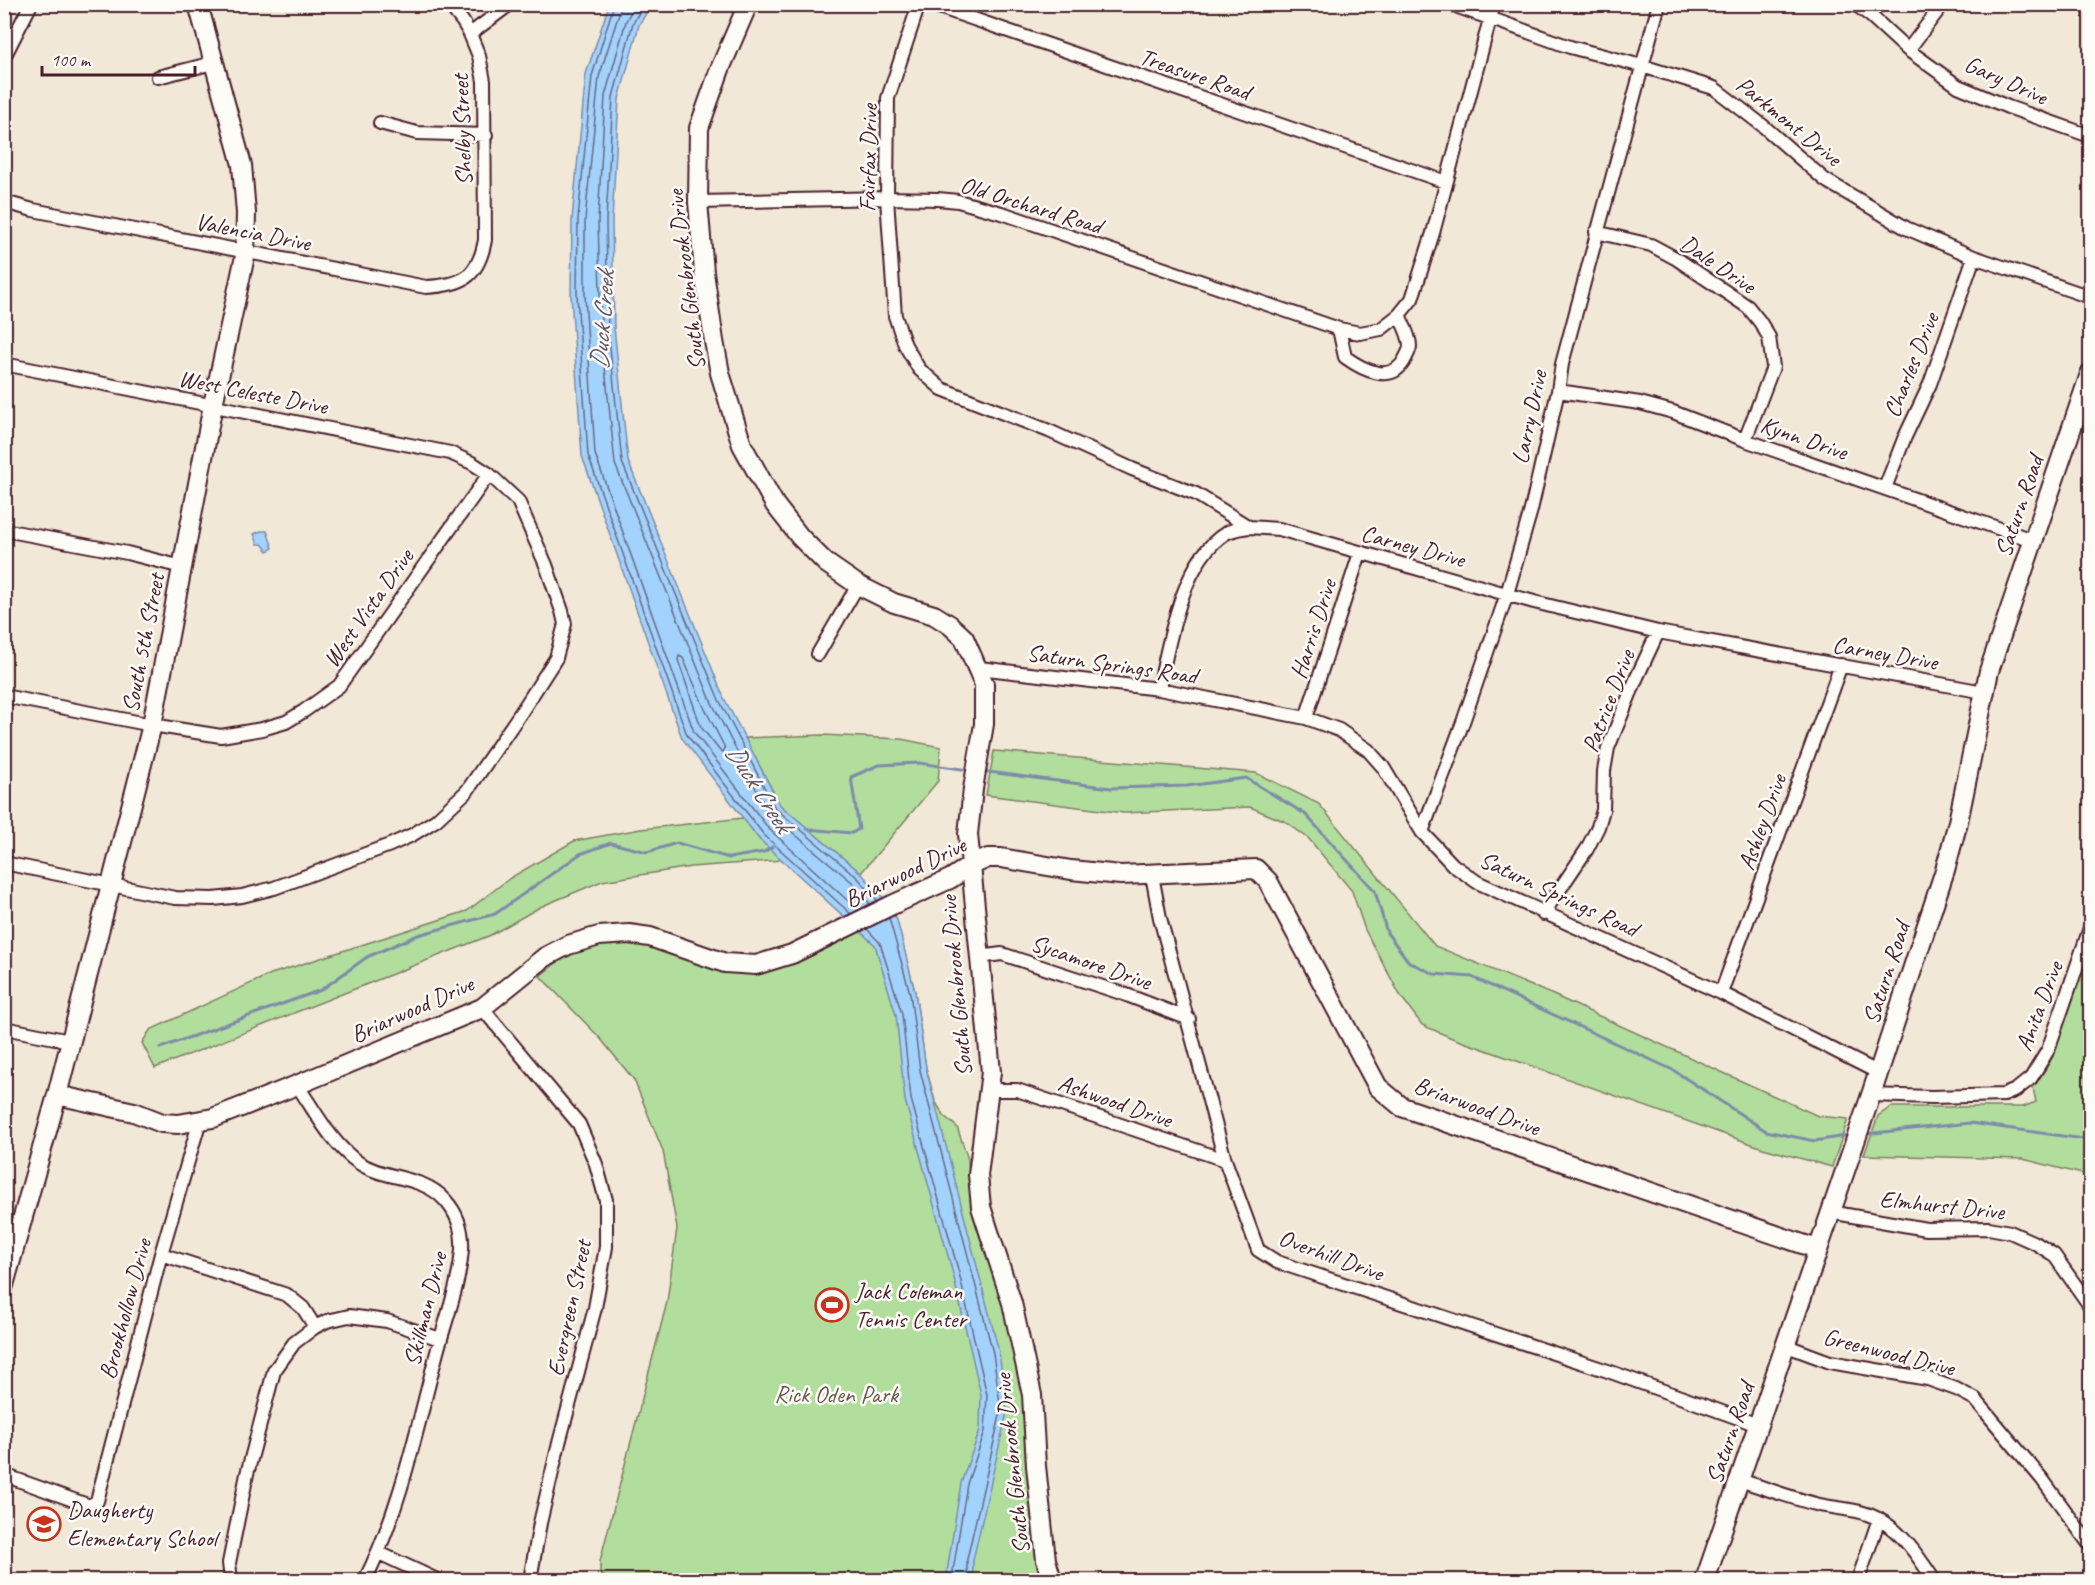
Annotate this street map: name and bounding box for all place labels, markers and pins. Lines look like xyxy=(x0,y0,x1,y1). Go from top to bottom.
place label: Jack Coleman Tennis Center xyxy=(854,1276,968,1334)
sports icon: Jack Coleman Tennis Center xyxy=(814,1287,850,1323)
place label: Daugherty Elementary School xyxy=(67,1495,221,1553)
school or university icon: Daugherty Elementary School xyxy=(26,1506,62,1542)

